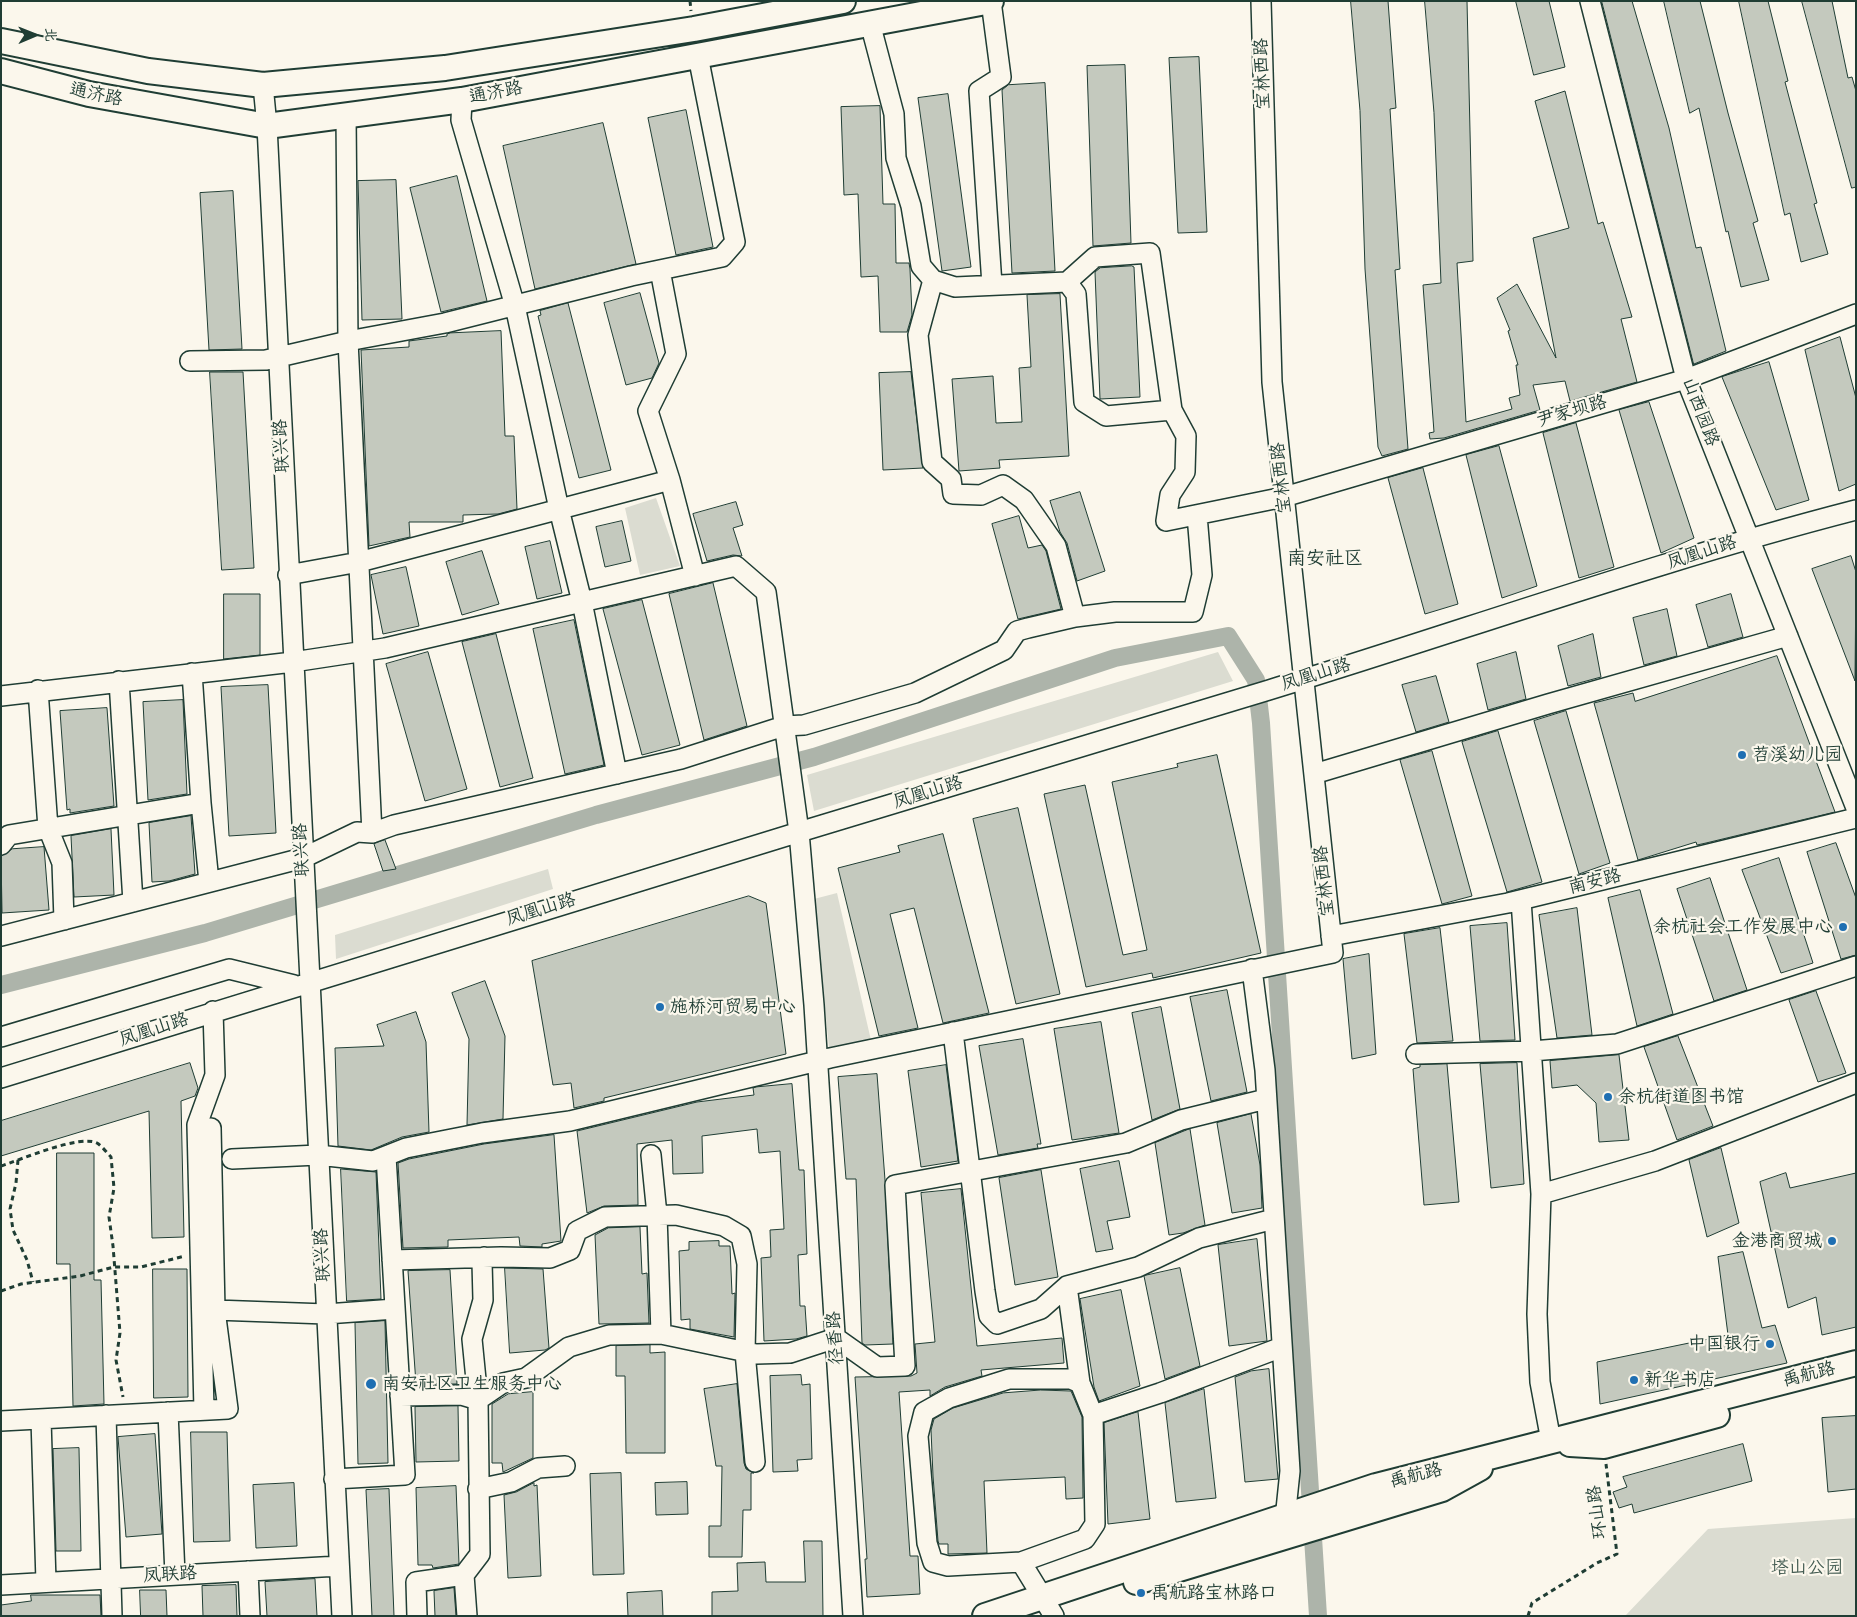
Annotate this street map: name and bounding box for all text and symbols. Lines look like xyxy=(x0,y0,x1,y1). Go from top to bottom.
north arrow xyxy=(10,10,60,60)
text: 北 xyxy=(38,28,63,42)
street label: 宝林西路 xyxy=(1251,38,1275,110)
street label: 通济路 xyxy=(467,77,525,109)
street label: 通济路 xyxy=(67,79,125,111)
street label: 山西园路 xyxy=(1677,375,1723,449)
street label: 尹家坝路 xyxy=(1534,392,1610,432)
street label: 联兴路 xyxy=(270,418,294,474)
street label: 宝林西路 xyxy=(1267,441,1297,515)
street label: 凤凰山路 xyxy=(1664,532,1740,574)
district label: 南安社区 xyxy=(1287,548,1363,570)
street label: 凤凰山路 xyxy=(1278,654,1354,696)
place label: 苕溪幼儿园 xyxy=(1752,744,1842,766)
marker: 苕溪幼儿园 xyxy=(1736,749,1748,761)
street label: 凤凰山路 xyxy=(890,772,966,814)
street label: 联兴路 xyxy=(290,822,314,878)
street label: 宝林西路 xyxy=(1310,844,1340,918)
street label: 南安路 xyxy=(1566,865,1624,899)
street label: 凤凰山路 xyxy=(503,889,579,931)
place label: 余杭社会工作发展中心 xyxy=(1653,916,1833,938)
marker: 余杭社会工作发展中心 xyxy=(1837,921,1849,933)
place label: 施桥河贸易中心 xyxy=(670,996,796,1018)
marker: 施桥河贸易中心 xyxy=(654,1001,666,1013)
street label: 凤凰山路 xyxy=(116,1009,192,1051)
place label: 余杭街道图书馆 xyxy=(1618,1086,1744,1108)
marker: 余杭街道图书馆 xyxy=(1602,1091,1614,1103)
street label: 联兴路 xyxy=(311,1227,335,1283)
place label: 金港商贸城 xyxy=(1732,1230,1822,1252)
marker: 金港商贸城 xyxy=(1826,1235,1838,1247)
street label: 径香路 xyxy=(823,1310,849,1366)
place label: 中国银行 xyxy=(1688,1333,1760,1355)
marker: 中国银行 xyxy=(1764,1338,1776,1350)
street label: 禹航路 xyxy=(1780,1358,1838,1392)
place label: 新华书店 xyxy=(1644,1369,1716,1391)
place label: 南安社区卫生服务中心 xyxy=(382,1373,562,1395)
marker: 新华书店 xyxy=(1628,1374,1640,1386)
marker: 南安社区卫生服务中心 xyxy=(364,1377,378,1391)
street label: 禹航路 xyxy=(1387,1459,1445,1493)
street label: 环山路 xyxy=(1584,1484,1612,1540)
park label: 塔山公园 xyxy=(1771,1557,1843,1579)
street label: 凤联路 xyxy=(142,1563,198,1587)
place label: 禹航路宝林路口 xyxy=(1151,1582,1277,1604)
marker: 禹航路宝林路口 xyxy=(1135,1587,1147,1599)

